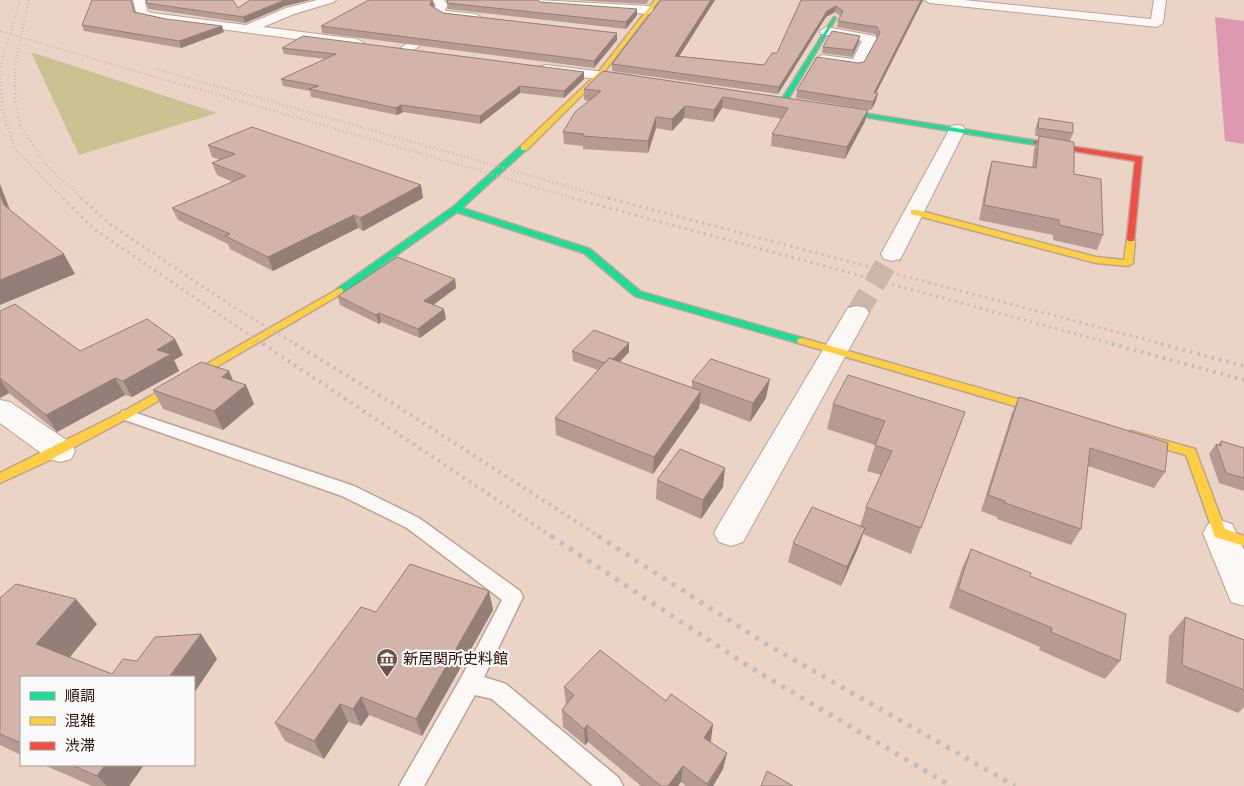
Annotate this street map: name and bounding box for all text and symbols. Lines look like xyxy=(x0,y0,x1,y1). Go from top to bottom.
museum icon: 新居関所史料館 xyxy=(375,647,399,678)
place label: 新居関所史料館 xyxy=(403,650,508,668)
legend xyxy=(20,676,195,766)
text: 順調 xyxy=(65,687,95,705)
text: 混雑 xyxy=(65,712,95,730)
text: 渋滞 xyxy=(65,737,95,755)

